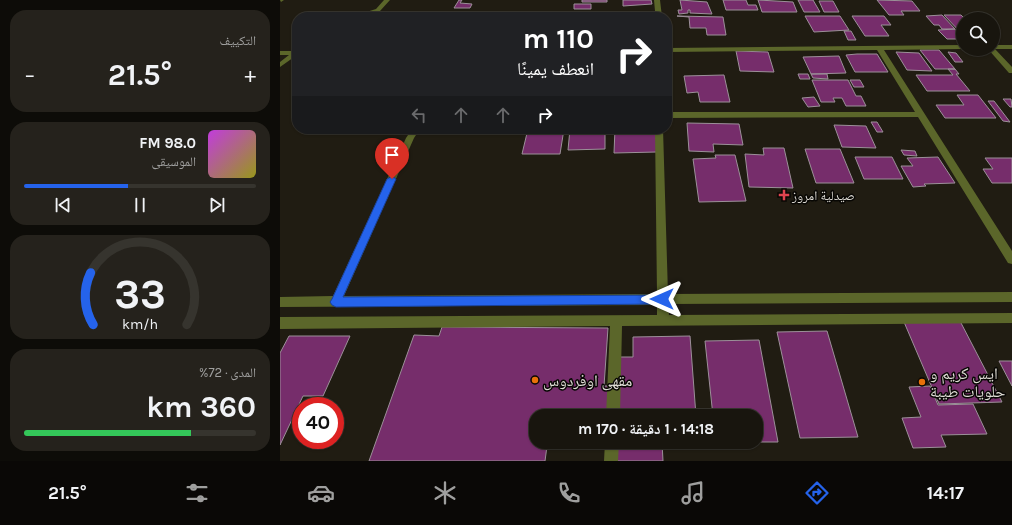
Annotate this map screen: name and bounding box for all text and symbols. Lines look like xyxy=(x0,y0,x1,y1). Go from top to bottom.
map controls xyxy=(956,12,1000,56)
button: search xyxy=(956,12,1000,56)
text: 110 m xyxy=(523,22,594,55)
icon: right xyxy=(608,28,660,80)
text: التكييف xyxy=(220,33,256,48)
text: 21.5° xyxy=(108,57,172,93)
text: انعطف يمينًا xyxy=(517,58,594,80)
text: − xyxy=(24,62,36,88)
text: + xyxy=(244,62,256,88)
icon: left xyxy=(408,104,430,126)
icon: ahead xyxy=(450,104,472,126)
icon: ahead xyxy=(492,104,514,126)
icon: right xyxy=(534,104,556,126)
text: 98.0 FM xyxy=(139,134,196,152)
pin xyxy=(375,138,409,179)
icon: arrive xyxy=(381,144,403,166)
text: الموسيقى xyxy=(152,154,196,169)
place label: صيدلية امروز xyxy=(791,188,855,204)
marker: صيدلية امروز xyxy=(779,190,789,200)
icon: previous xyxy=(52,194,74,216)
icon: pause xyxy=(129,194,151,216)
icon: next xyxy=(206,194,228,216)
text: 33 xyxy=(114,269,166,317)
position arrow xyxy=(641,278,683,320)
text: km/h xyxy=(122,315,158,332)
place label: ايس كريم و حلويات طيبة xyxy=(930,364,1006,401)
text: المدى · 72% xyxy=(199,365,256,380)
place label: مقهى اوفردوس xyxy=(543,371,632,391)
marker: مقهى اوفردوس xyxy=(530,375,540,385)
marker: ايس كريم و حلويات طيبة xyxy=(917,377,927,387)
text: 360 km xyxy=(146,389,256,425)
speed limit sign: 40 xyxy=(292,397,344,449)
text: 14:18 · 1 دقيقة · 170 m xyxy=(578,420,714,438)
icon: filters xyxy=(183,479,211,507)
icon: car xyxy=(307,479,335,507)
icon: climate xyxy=(431,479,459,507)
icon: phone xyxy=(555,479,583,507)
icon: music xyxy=(679,479,707,507)
icon: directions xyxy=(803,479,831,507)
text: 21.5° xyxy=(48,482,87,504)
text: 14:17 xyxy=(927,482,964,504)

